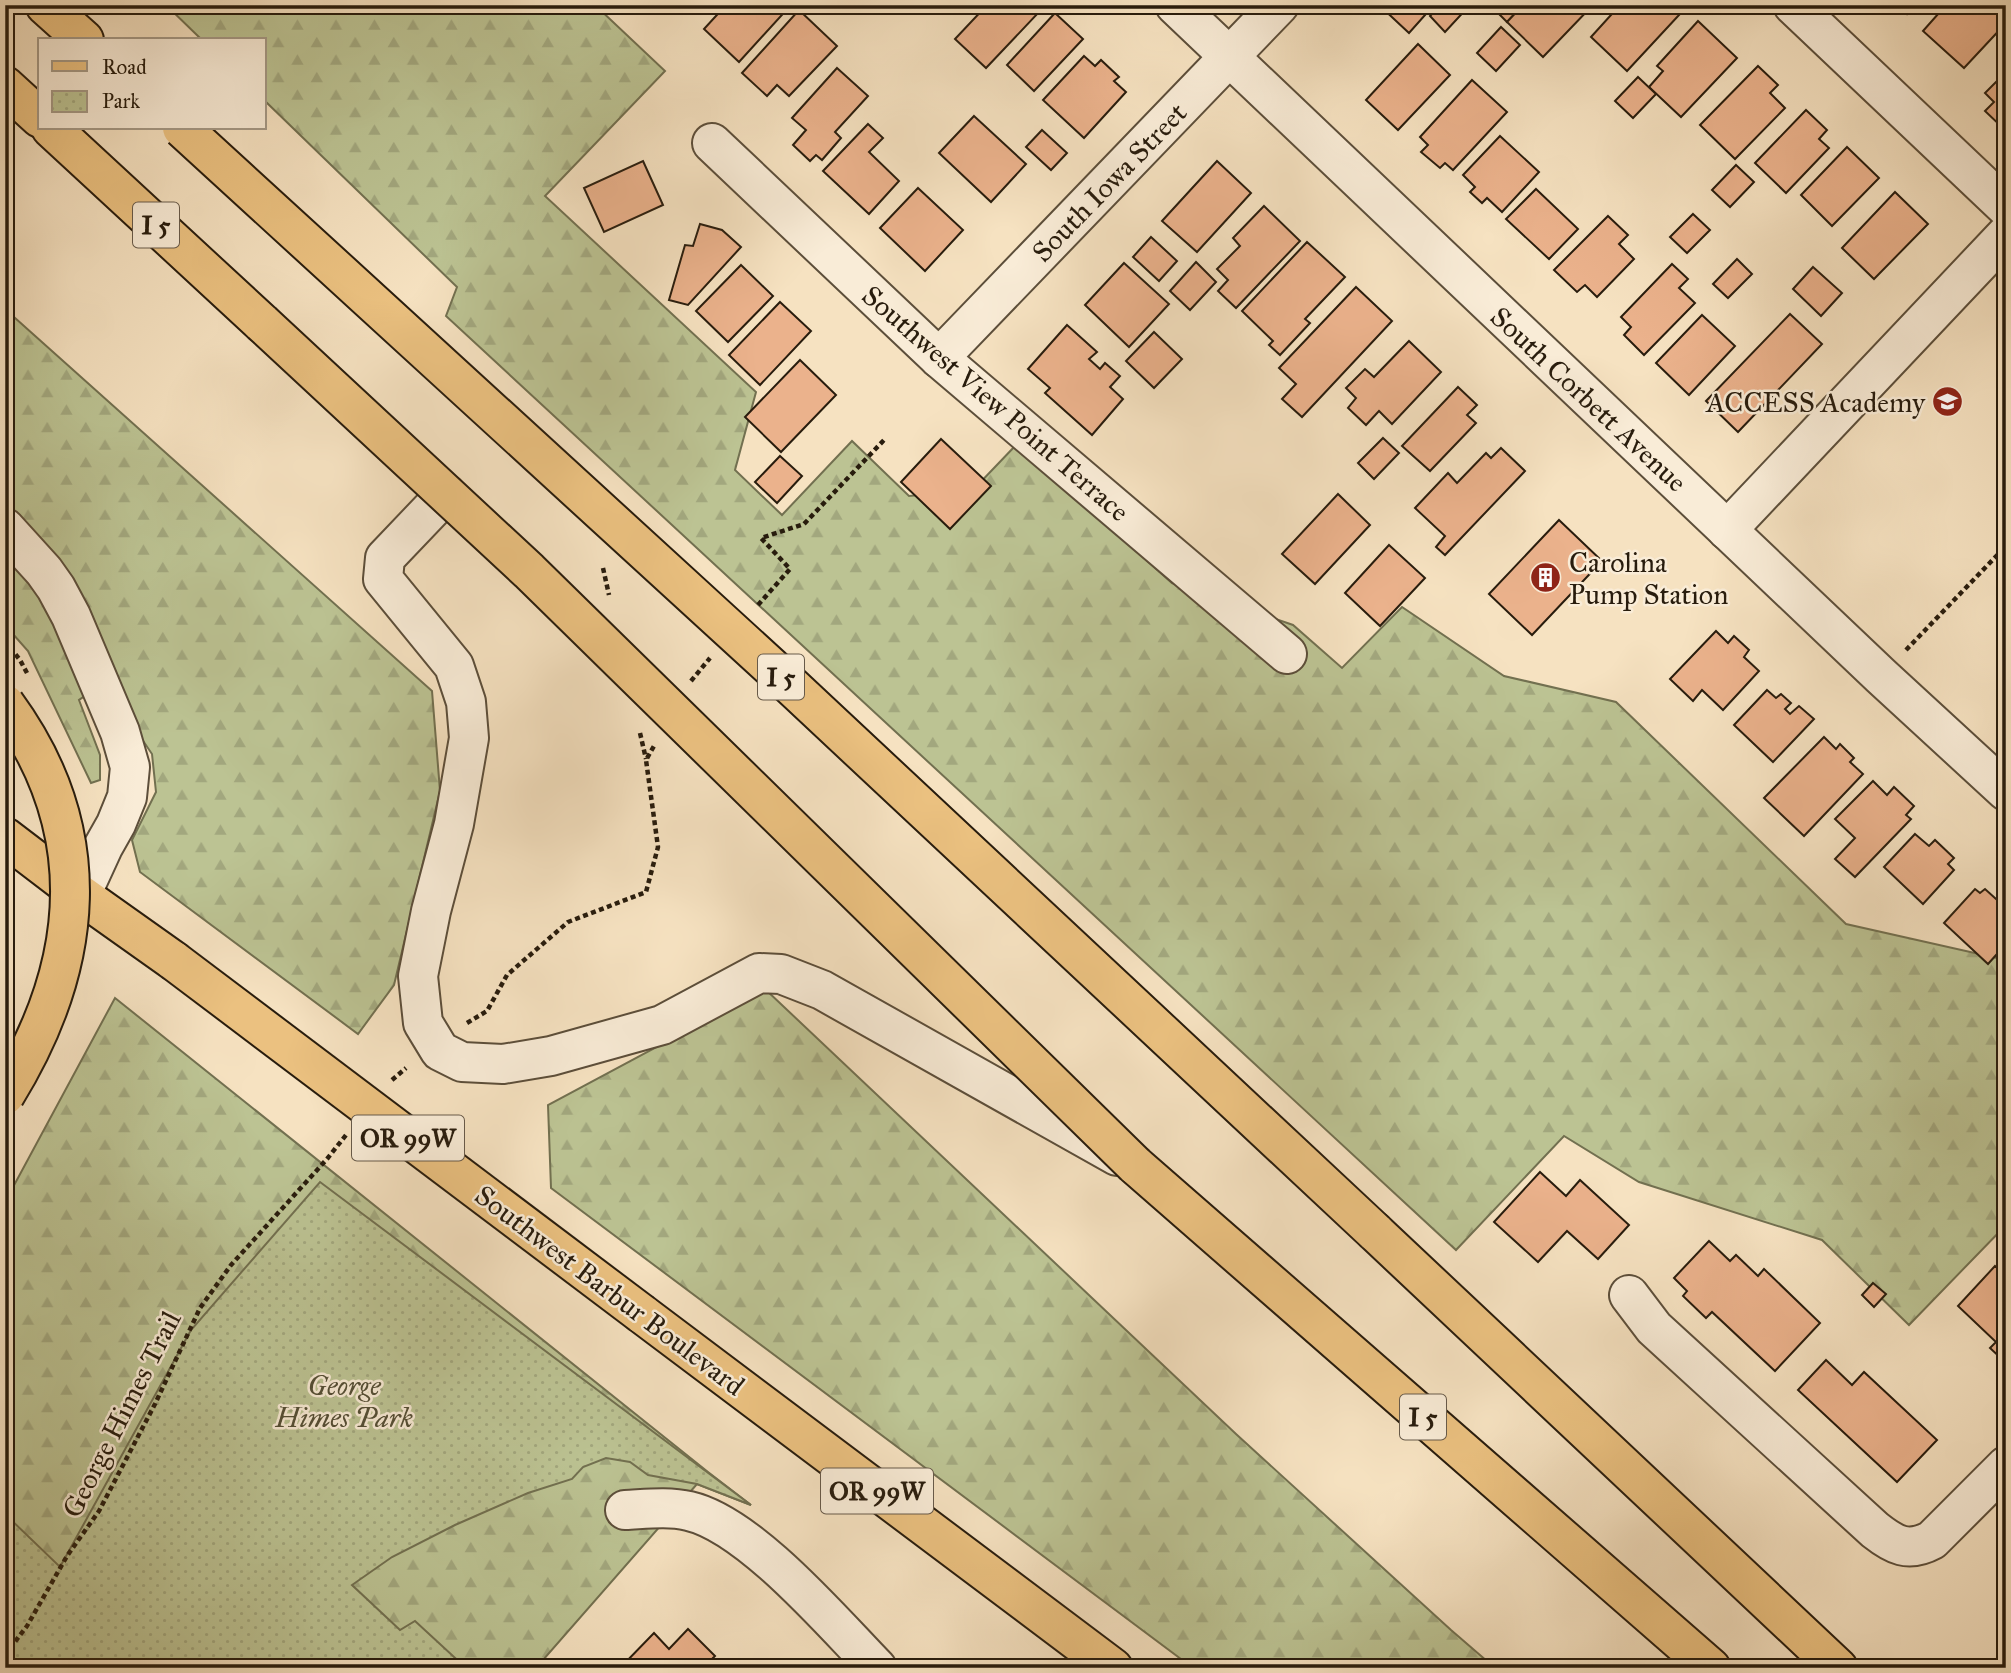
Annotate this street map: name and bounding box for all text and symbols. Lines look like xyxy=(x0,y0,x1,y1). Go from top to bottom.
legend xyxy=(38,38,266,130)
text: Road xyxy=(102,54,147,80)
text: Park xyxy=(102,88,140,114)
street label: South Iowa Street xyxy=(1024,95,1194,269)
road number: I 5 xyxy=(133,202,179,248)
street label: Southwest View Point Terrace xyxy=(855,278,1136,529)
street label: South Corbett Avenue xyxy=(1483,299,1694,499)
place label: ACCESS Academy xyxy=(1705,385,1926,420)
school or university icon: ACCESS Academy xyxy=(1931,385,1965,419)
place label: Carolina Pump Station xyxy=(1569,545,1728,612)
building icon: Carolina Pump Station xyxy=(1529,561,1563,595)
road number: I 5 xyxy=(758,654,804,699)
road number: OR 99W xyxy=(352,1116,464,1161)
street label: Southwest Barbur Boulevard xyxy=(468,1178,751,1403)
street label: George Himes Trail xyxy=(54,1305,189,1523)
park label: George Himes Park xyxy=(274,1368,414,1435)
road number: I 5 xyxy=(1400,1394,1446,1440)
road number: OR 99W xyxy=(821,1468,933,1514)

